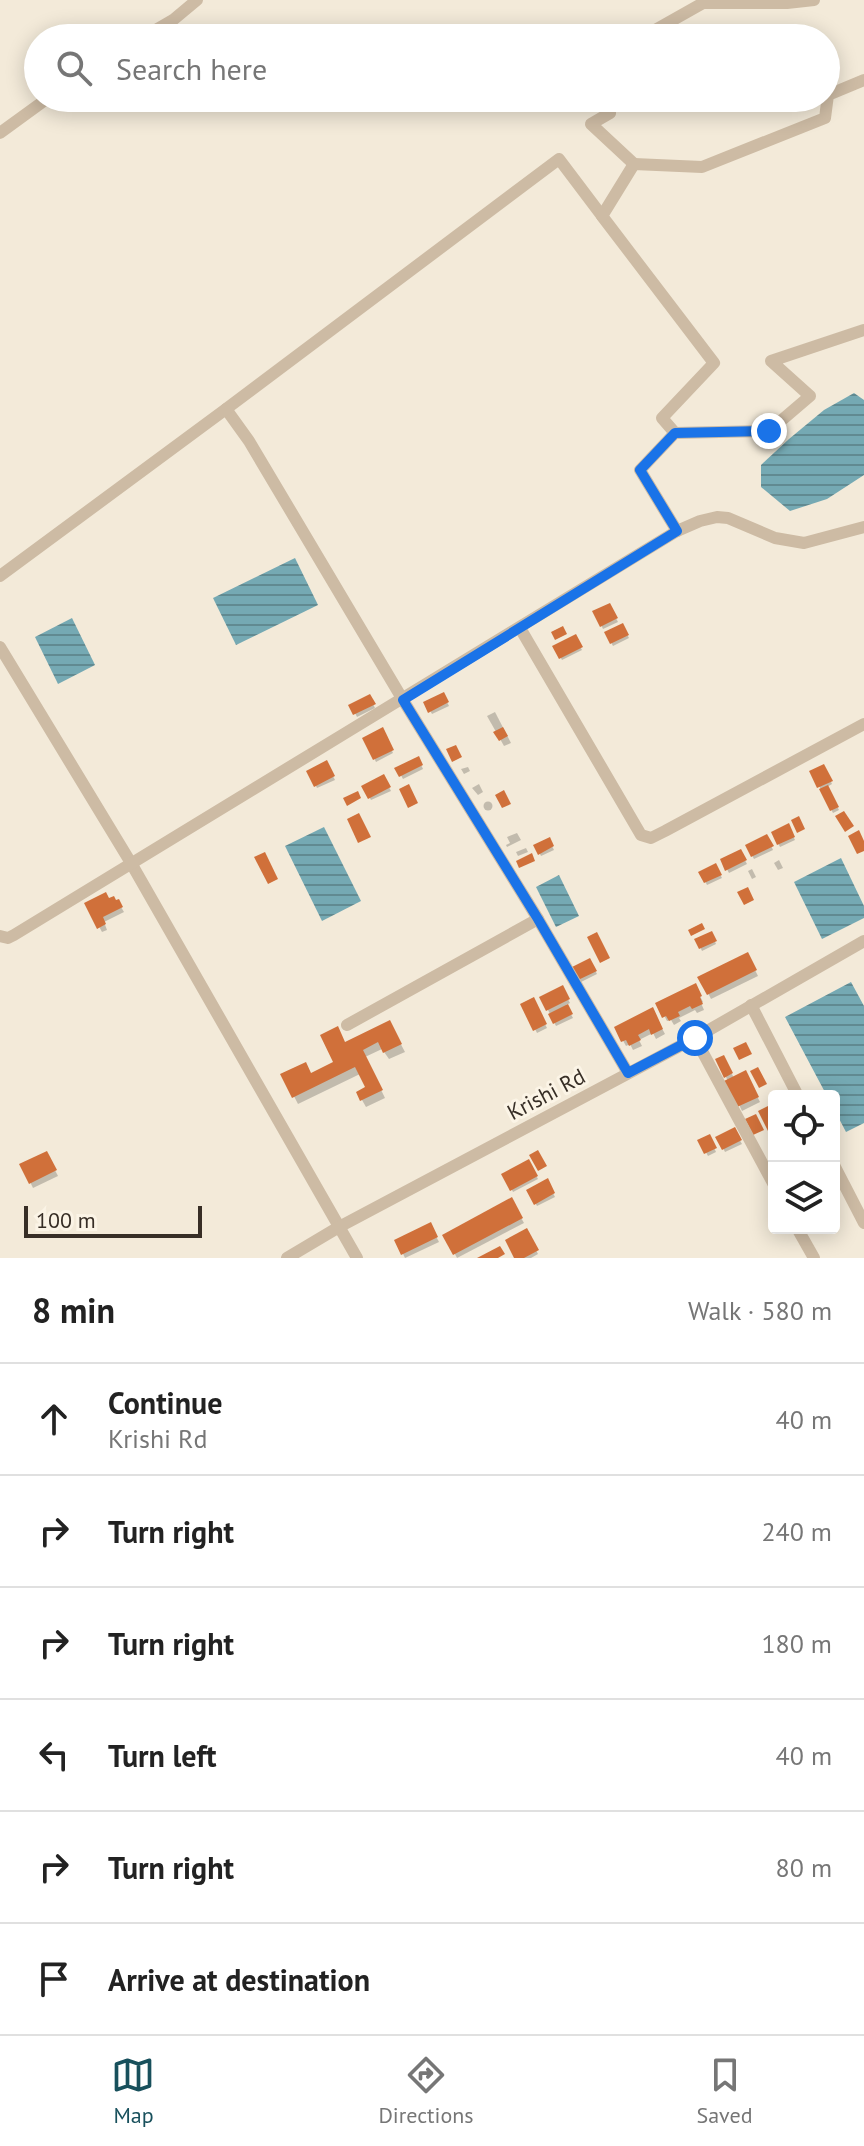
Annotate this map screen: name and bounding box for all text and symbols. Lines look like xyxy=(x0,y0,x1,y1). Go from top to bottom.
search box xyxy=(24,24,840,112)
icon: search xyxy=(52,46,96,90)
text: Search here xyxy=(116,49,267,88)
route end xyxy=(751,413,787,449)
route start xyxy=(677,1020,713,1056)
street label: Krishi Rd xyxy=(502,1062,590,1126)
map controls xyxy=(768,1090,840,1234)
button: locate xyxy=(768,1090,840,1162)
button: layers xyxy=(768,1162,840,1234)
scale bar xyxy=(24,1202,202,1238)
text: 100 m xyxy=(36,1206,96,1234)
text: 8 min xyxy=(32,1288,115,1332)
text: Walk · 580 m xyxy=(688,1294,832,1327)
text: Continue xyxy=(108,1383,222,1422)
icon: ahead xyxy=(32,1397,76,1441)
text: 40 m xyxy=(776,1403,832,1436)
text: Krishi Rd xyxy=(108,1422,207,1455)
icon: right xyxy=(32,1509,76,1553)
text: Turn right xyxy=(108,1512,234,1551)
text: 240 m xyxy=(761,1515,832,1548)
icon: right xyxy=(32,1621,76,1665)
text: Turn right xyxy=(108,1624,234,1663)
text: 180 m xyxy=(761,1627,832,1660)
icon: left xyxy=(32,1733,76,1777)
text: Turn left xyxy=(108,1736,216,1775)
text: 40 m xyxy=(776,1739,832,1772)
icon: right xyxy=(32,1845,76,1889)
text: Turn right xyxy=(108,1848,234,1887)
text: 80 m xyxy=(776,1851,832,1884)
icon: arrive xyxy=(32,1957,76,2001)
text: Arrive at destination xyxy=(108,1960,370,1999)
tab: Map xyxy=(111,2053,155,2129)
tab: Directions xyxy=(378,2053,474,2129)
tab: Saved xyxy=(697,2053,752,2129)

